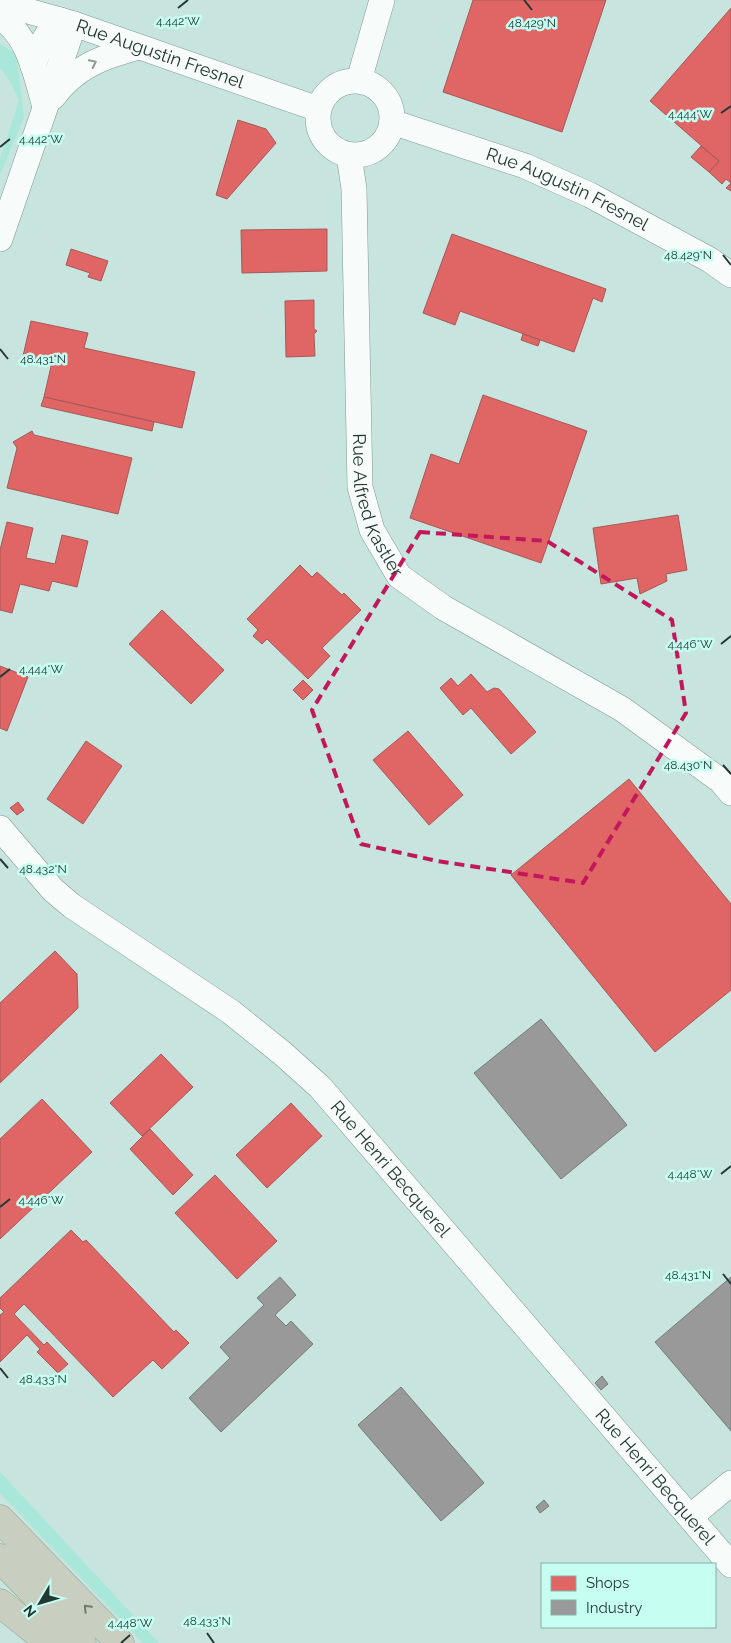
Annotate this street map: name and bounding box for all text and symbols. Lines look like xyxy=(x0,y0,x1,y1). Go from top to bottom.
text: 4.442°W xyxy=(156,14,200,28)
street label: Rue Augustin Fresnel xyxy=(73,15,247,92)
text: 48.429°N xyxy=(508,16,556,30)
one-way arrow xyxy=(88,58,97,69)
text: 4.444°W xyxy=(668,107,712,121)
text: 4.442°W xyxy=(19,132,63,146)
street label: Rue Augustin Fresnel xyxy=(484,143,652,235)
text: 48.429°N xyxy=(664,248,712,262)
text: 48.431°N xyxy=(20,352,66,366)
street label: Rue Alfred Kastler xyxy=(349,433,408,581)
text: 4.446°W xyxy=(668,637,713,651)
text: 4.444°W xyxy=(19,662,63,676)
text: 48.430°N xyxy=(664,758,712,772)
text: 48.432°N xyxy=(19,862,67,876)
street label: Rue Henri Becquerel xyxy=(327,1096,455,1241)
text: 4.448°W xyxy=(668,1167,713,1181)
text: 4.446°W xyxy=(19,1193,64,1207)
text: 48.431°N xyxy=(665,1268,711,1282)
text: 48.433°N xyxy=(19,1372,67,1386)
street label: Rue Henri Becquerel xyxy=(591,1404,720,1549)
legend xyxy=(541,1563,716,1628)
text: Shops xyxy=(586,1574,629,1592)
north arrow xyxy=(15,1578,65,1628)
text: Industry xyxy=(586,1599,642,1617)
text: N xyxy=(20,1602,39,1620)
one-way arrow xyxy=(84,1604,93,1613)
text: 48.433°N xyxy=(183,1614,231,1628)
text: 4.448°W xyxy=(108,1616,153,1630)

